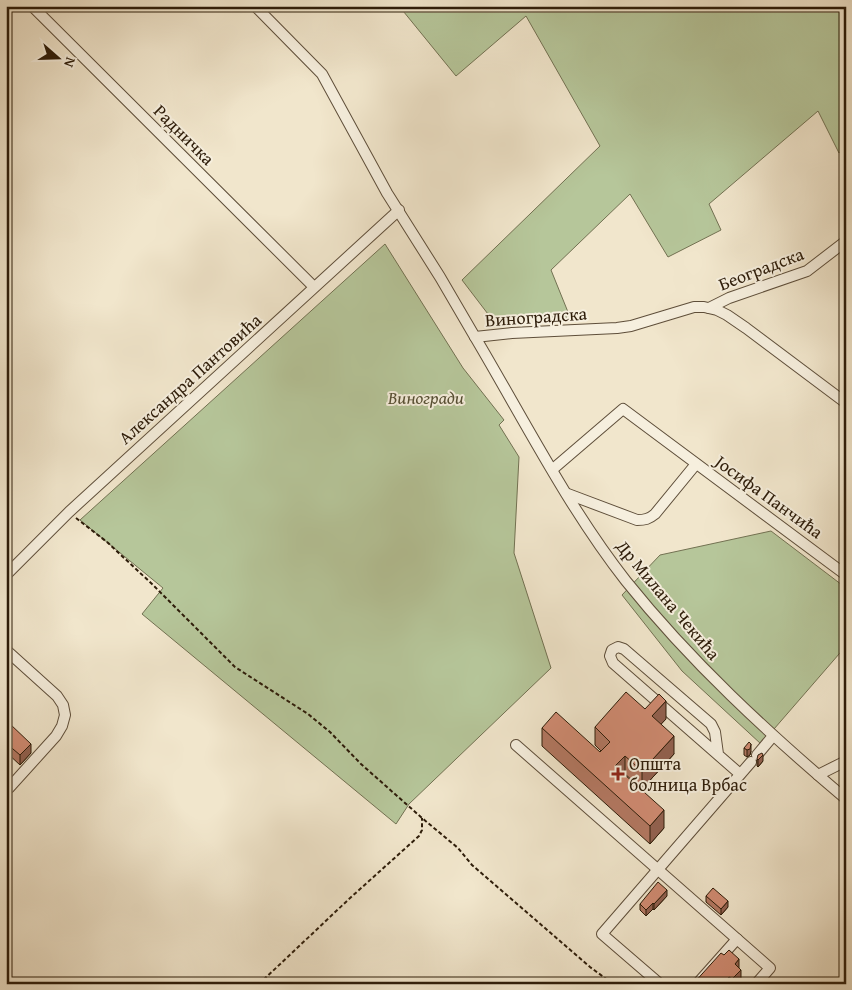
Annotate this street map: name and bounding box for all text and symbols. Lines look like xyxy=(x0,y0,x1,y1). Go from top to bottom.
north arrow xyxy=(32,32,82,82)
text: N xyxy=(59,55,81,71)
street label: Радничка xyxy=(148,98,221,172)
street label: Београдска xyxy=(714,240,808,297)
street label: Виноградска xyxy=(484,299,588,334)
street label: Александра Пантовића xyxy=(112,307,268,450)
park label: Виногради xyxy=(387,384,464,411)
street label: Јосифа Панчића xyxy=(708,447,829,545)
street label: Др Милана Чекића xyxy=(609,533,727,666)
place label: Општа болница Врбас xyxy=(629,750,747,798)
marker: Општа болница Врбас xyxy=(611,767,625,781)

